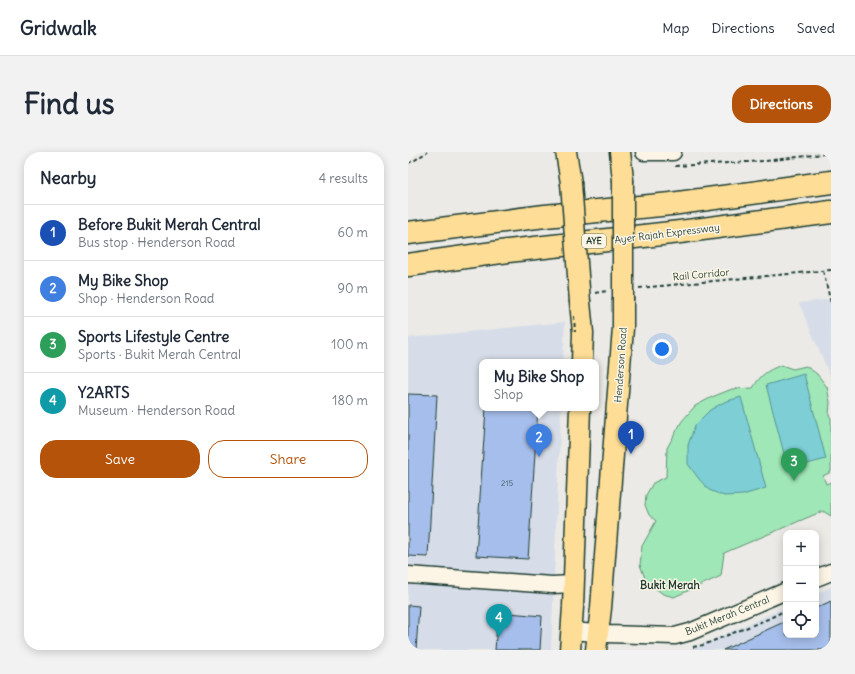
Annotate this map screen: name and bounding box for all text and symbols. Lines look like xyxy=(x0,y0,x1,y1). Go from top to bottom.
text: Gridwalk xyxy=(20,16,97,40)
text: Map xyxy=(662,19,689,37)
text: Directions xyxy=(711,19,775,37)
text: Saved xyxy=(797,19,835,37)
button: Directions xyxy=(732,85,831,123)
text: Find us xyxy=(24,86,115,122)
text: Nearby xyxy=(40,167,96,189)
text: 4 results xyxy=(319,170,368,187)
text: Before Bukit Merah Central xyxy=(78,215,261,234)
street label: Ayer Rajah Expressway xyxy=(614,221,720,246)
text: 1 xyxy=(50,224,56,241)
text: 60 m xyxy=(337,224,368,241)
text: Bus stop · Henderson Road xyxy=(78,234,235,251)
road number: AYE xyxy=(582,234,606,248)
street label: Rail Corridor xyxy=(672,266,730,283)
text: My Bike Shop xyxy=(78,271,169,290)
text: 2 xyxy=(49,280,57,297)
text: 90 m xyxy=(337,280,368,297)
text: Shop · Henderson Road xyxy=(78,290,215,307)
text: Sports Lifestyle Centre xyxy=(78,327,229,346)
street label: Henderson Road xyxy=(611,327,630,403)
text: 3 xyxy=(49,336,57,353)
text: 100 m xyxy=(331,336,368,353)
your location xyxy=(652,339,672,359)
text: Sports · Bukit Merah Central xyxy=(78,346,241,363)
popup xyxy=(479,359,599,411)
text: My Bike Shop xyxy=(494,367,584,386)
text: Y2ARTS xyxy=(78,383,130,402)
text: Shop xyxy=(494,386,523,403)
text: 4 xyxy=(49,392,57,409)
text: 180 m xyxy=(332,392,368,409)
text: Museum · Henderson Road xyxy=(78,402,235,419)
pin: 1 xyxy=(618,421,644,454)
pin: 2 xyxy=(526,424,552,457)
button: Save xyxy=(40,440,200,478)
button: Share xyxy=(208,440,368,478)
pin: 3 xyxy=(781,448,807,481)
house number: 215 xyxy=(501,478,513,488)
map controls xyxy=(783,530,819,638)
button: + xyxy=(783,530,819,566)
button: − xyxy=(783,566,819,602)
district label: Bukit Merah xyxy=(640,578,701,592)
street label: Bukit Merah Central xyxy=(683,593,771,638)
button: locate xyxy=(783,602,819,638)
pin: 4 xyxy=(486,604,512,637)

